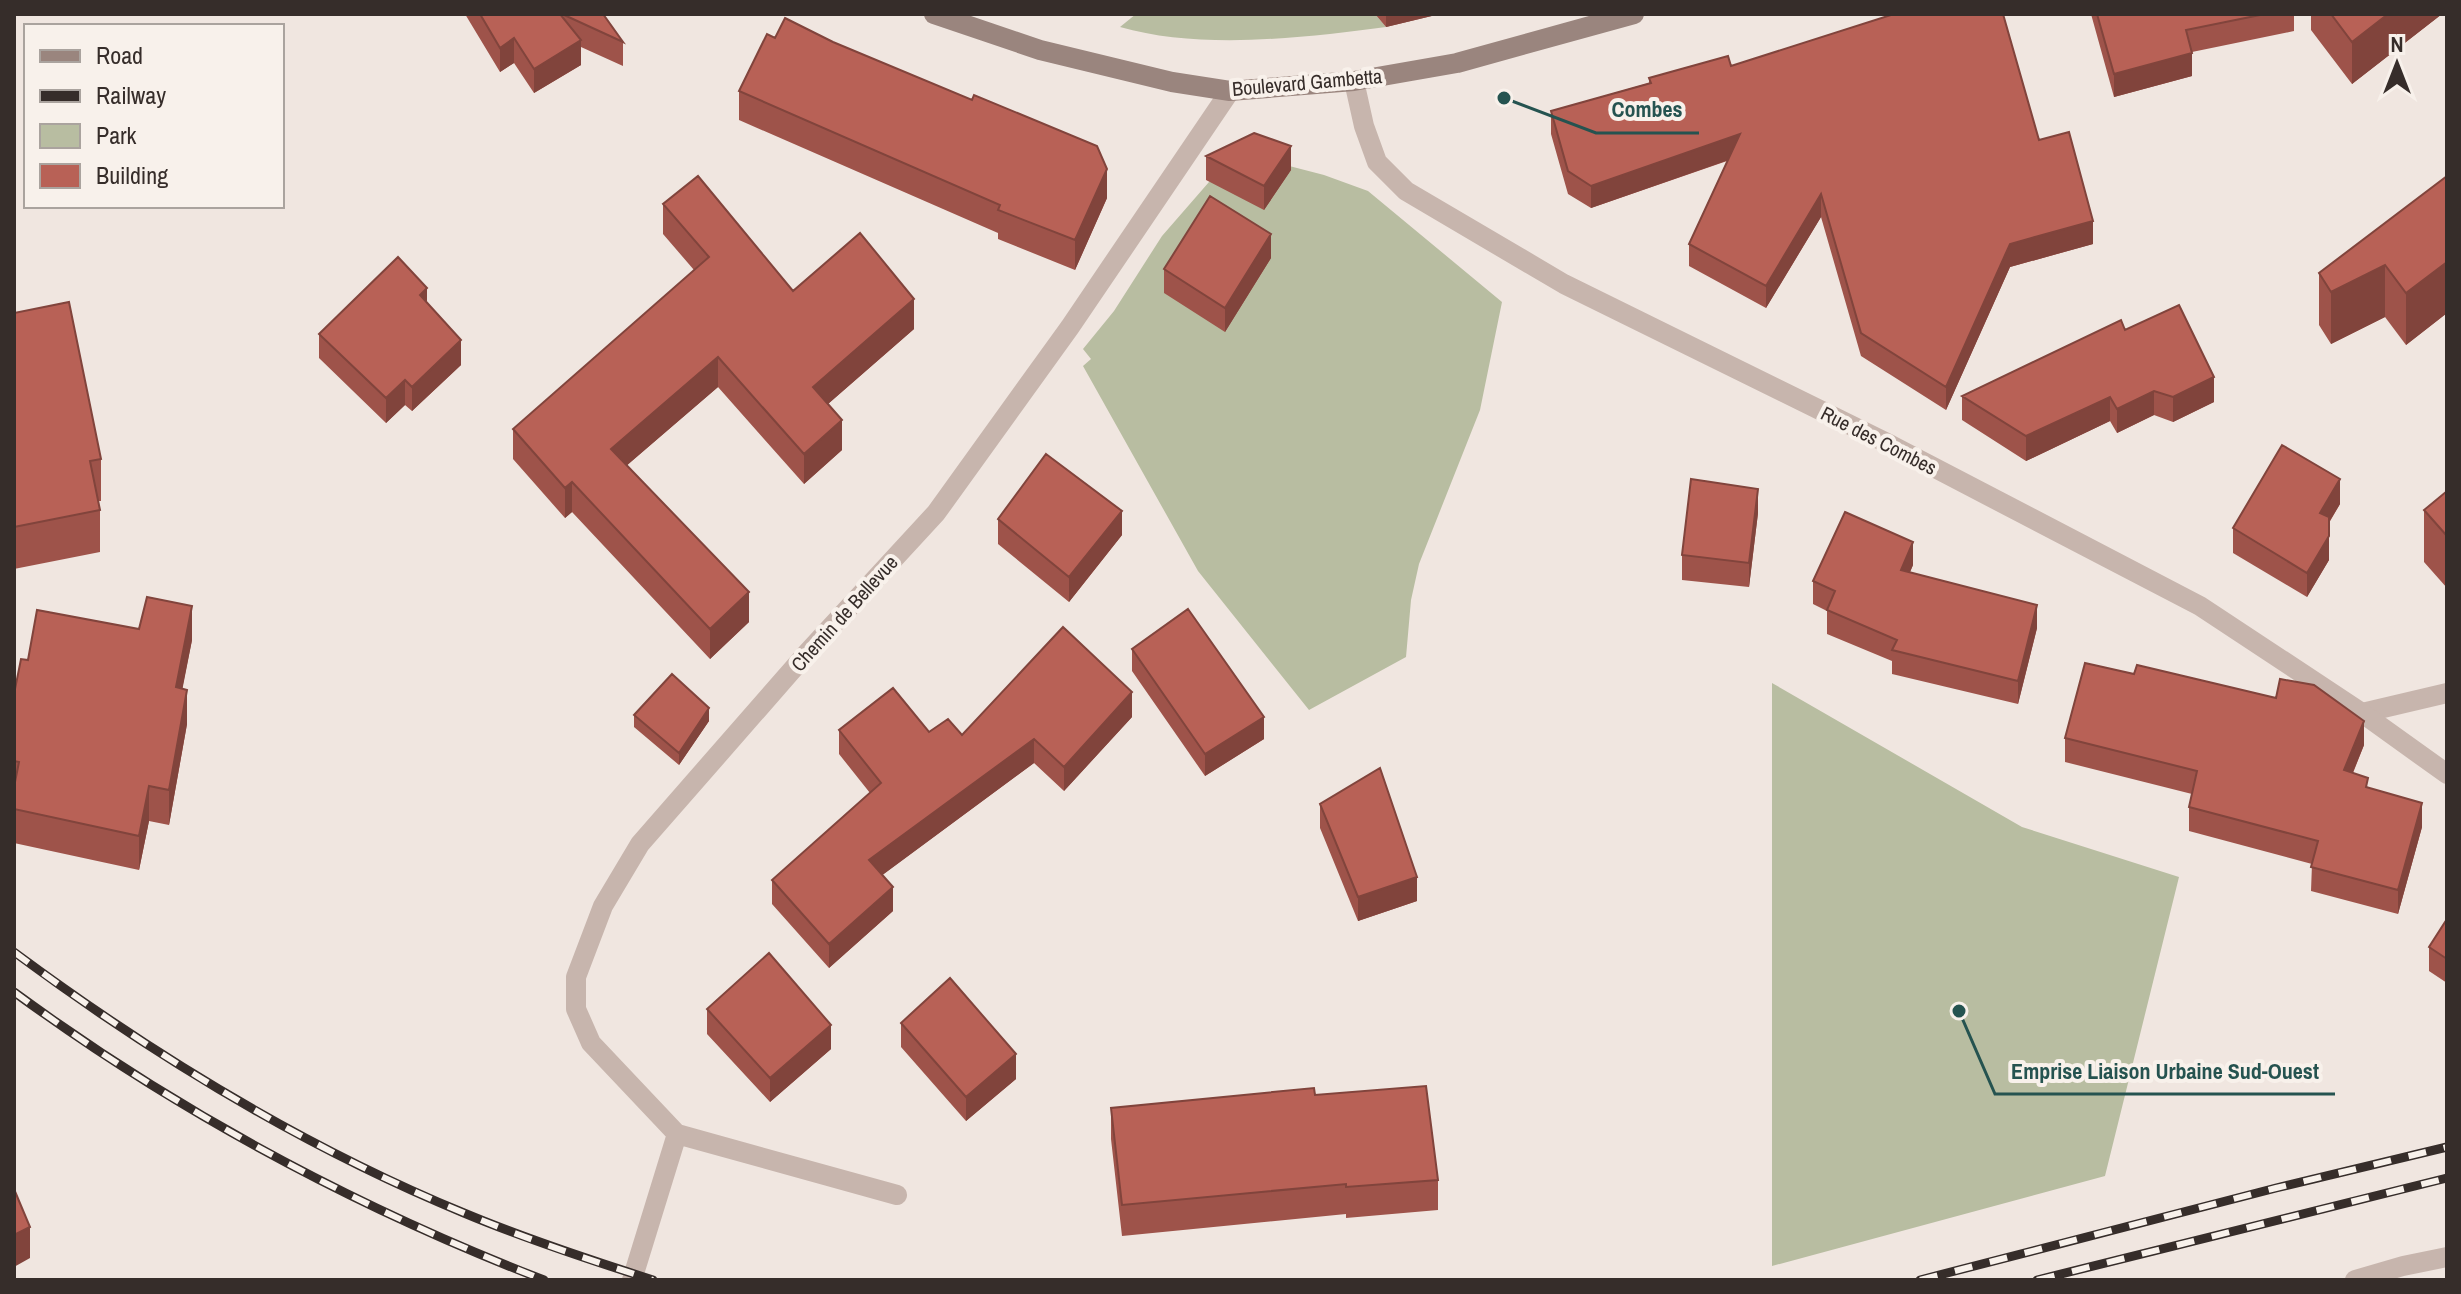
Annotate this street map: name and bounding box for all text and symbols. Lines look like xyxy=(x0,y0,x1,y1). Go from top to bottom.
legend xyxy=(24,24,284,208)
north arrow xyxy=(2357,24,2437,104)
text: N xyxy=(2390,29,2404,59)
text: Road xyxy=(96,39,143,71)
street label: Boulevard Gambetta xyxy=(1231,62,1383,102)
text: Railway xyxy=(96,79,166,111)
callout: Combes xyxy=(1596,87,1699,133)
text: Combes xyxy=(1611,94,1683,124)
text: Park xyxy=(96,119,137,151)
text: Building xyxy=(96,159,168,191)
street label: Rue des Combes xyxy=(1816,399,1942,481)
street label: Chemin de Bellevue xyxy=(785,549,903,677)
callout: Emprise Liaison Urbaine Sud-Ouest xyxy=(1995,1048,2335,1094)
text: Emprise Liaison Urbaine Sud-Ouest xyxy=(2011,1056,2319,1086)

